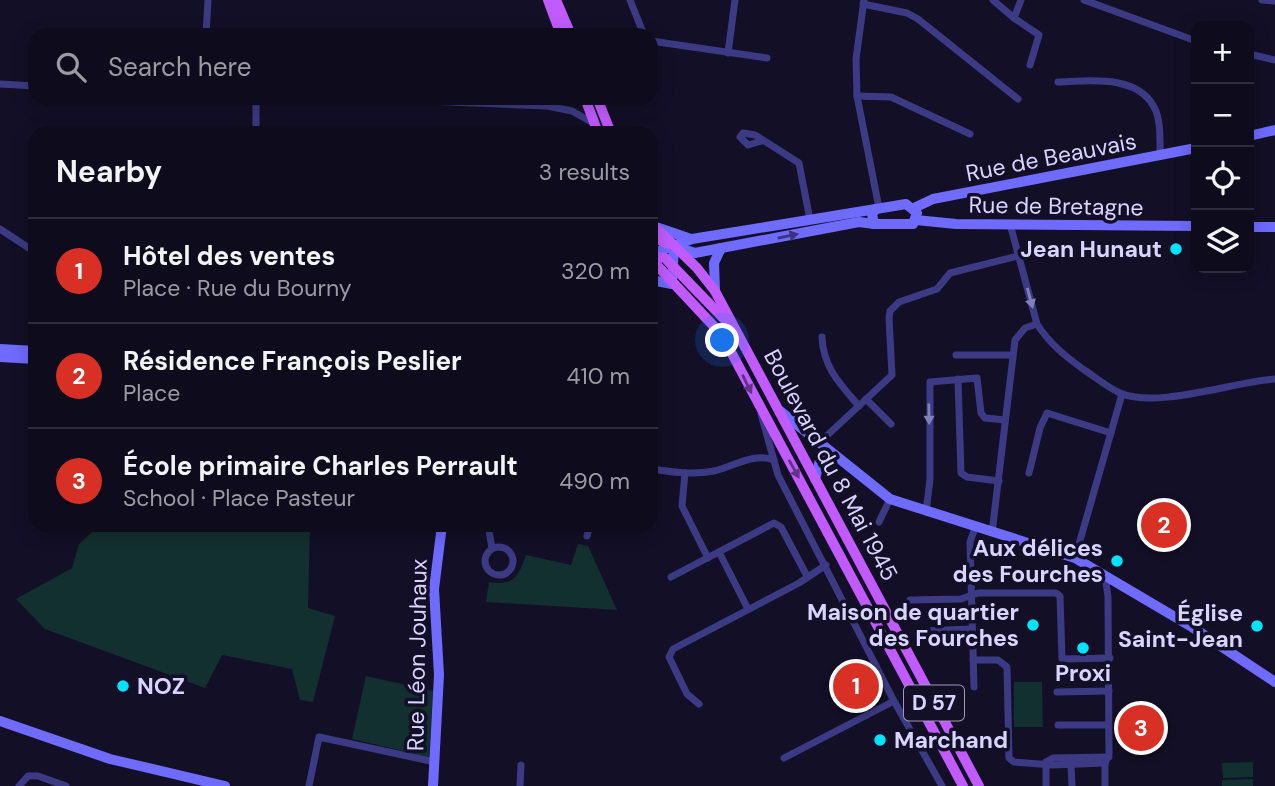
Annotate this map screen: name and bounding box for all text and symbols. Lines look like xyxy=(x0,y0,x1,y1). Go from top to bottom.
map controls xyxy=(1191,21,1254,273)
button: + xyxy=(1191,21,1254,84)
search box xyxy=(28,28,658,105)
icon: search xyxy=(52,48,90,86)
text: Search here xyxy=(108,50,251,84)
button: − xyxy=(1191,84,1254,147)
street label: Rue de Beauvais xyxy=(963,126,1139,188)
button: locate xyxy=(1191,147,1254,210)
text: Nearby xyxy=(56,152,162,191)
text: 3 results xyxy=(539,157,630,187)
street label: Rue de Bretagne xyxy=(968,189,1144,223)
button: layers xyxy=(1191,210,1254,273)
one-way arrow xyxy=(777,230,799,241)
place label: Jean Hunaut xyxy=(1020,234,1162,264)
text: Hôtel des ventes xyxy=(123,239,335,273)
marker: Jean Hunaut xyxy=(1168,241,1184,257)
text: 1 xyxy=(75,256,83,286)
text: 320 m xyxy=(561,256,630,286)
text: Place · Rue du Bourny xyxy=(123,273,352,303)
one-way arrow xyxy=(1025,287,1036,309)
your location xyxy=(705,323,739,357)
text: Résidence François Peslier xyxy=(123,344,462,378)
street label: Boulevard du 8 Mai 1945 xyxy=(757,344,905,586)
text: 2 xyxy=(72,361,86,391)
text: 410 m xyxy=(567,361,630,391)
one-way arrow xyxy=(741,374,752,394)
text: Place xyxy=(123,378,180,408)
one-way arrow xyxy=(923,403,935,425)
text: École primaire Charles Perrault xyxy=(123,449,518,483)
one-way arrow xyxy=(788,459,800,479)
text: 3 xyxy=(72,466,86,496)
text: 490 m xyxy=(559,466,630,496)
text: School · Place Pasteur xyxy=(123,483,355,513)
pin: 2 xyxy=(1141,499,1187,551)
place label: Aux délices des Fourches xyxy=(953,533,1103,589)
marker: Aux délices des Fourches xyxy=(1109,553,1125,569)
street label: Rue Léon Jouhaux xyxy=(400,559,434,751)
place label: Maison de quartier des Fourches xyxy=(807,597,1019,653)
place label: Église Saint-Jean xyxy=(1118,598,1243,654)
marker: Maison de quartier des Fourches xyxy=(1025,617,1041,633)
marker: Église Saint-Jean xyxy=(1249,618,1265,634)
marker: Proxi xyxy=(1075,640,1091,656)
place label: Proxi xyxy=(1055,658,1111,688)
pin: 1 xyxy=(833,660,879,712)
place label: NOZ xyxy=(137,671,185,701)
marker: NOZ xyxy=(115,678,131,694)
road number: D 57 xyxy=(904,686,964,720)
pin: 3 xyxy=(1118,702,1164,754)
place label: Marchand xyxy=(894,725,1008,755)
marker: Marchand xyxy=(872,732,888,748)

